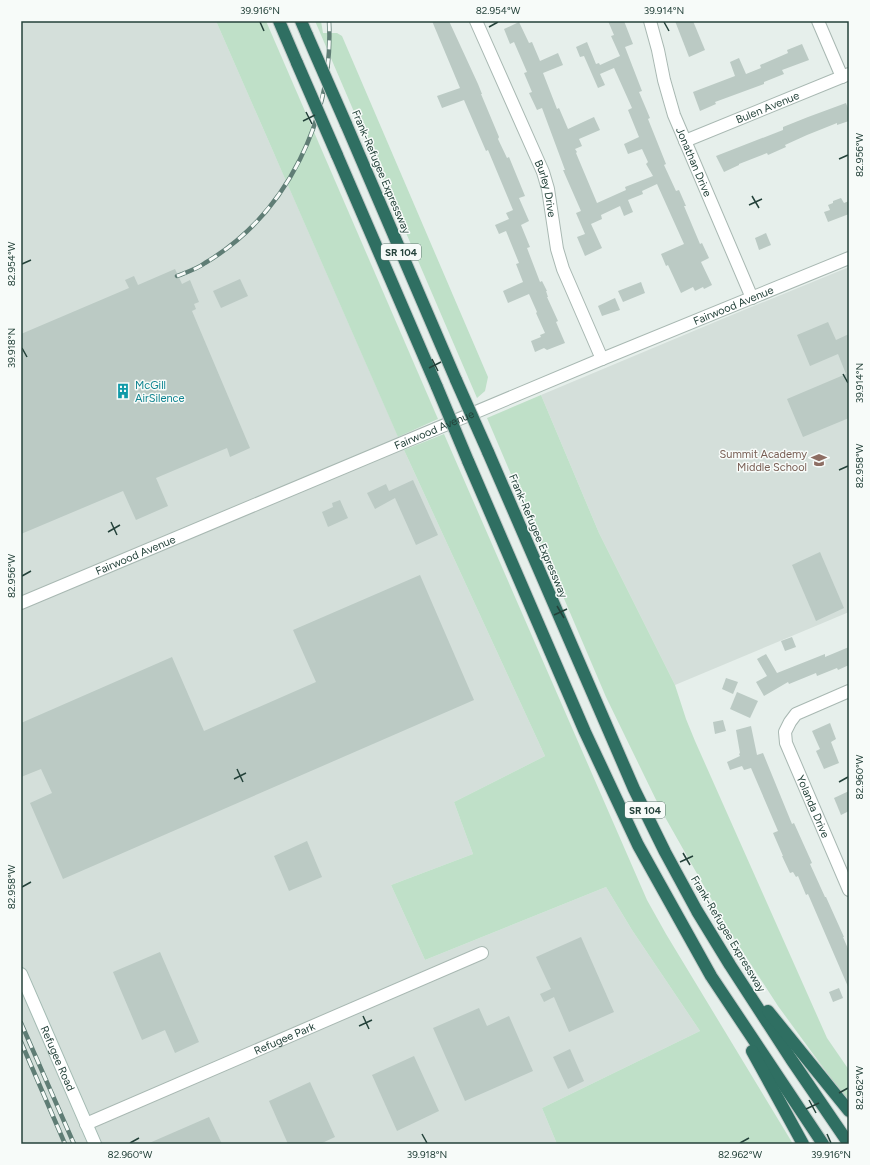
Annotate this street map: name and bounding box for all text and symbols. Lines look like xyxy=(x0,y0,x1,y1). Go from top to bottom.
text: 39.916°N xyxy=(240,4,280,17)
text: 82.954°W xyxy=(476,4,521,17)
text: 39.914°N xyxy=(644,4,684,17)
street label: Bulen Avenue xyxy=(734,89,801,126)
street label: Frank-Refugee Expressway xyxy=(349,108,413,236)
street label: Jonathan Drive xyxy=(673,125,714,198)
text: 82.956°W xyxy=(853,133,866,177)
street label: Burley Drive xyxy=(532,158,559,218)
text: 82.954°W xyxy=(5,241,18,286)
road number: SR 104 xyxy=(381,244,421,260)
street label: Fairwood Avenue xyxy=(691,283,775,328)
text: 39.918°N xyxy=(5,328,18,368)
text: 39.914°N xyxy=(853,363,866,403)
place label: McGill AirSilence xyxy=(135,379,185,405)
building icon: McGill AirSilence xyxy=(114,382,132,400)
street label: Fairwood Avenue xyxy=(392,407,476,452)
text: 82.958°W xyxy=(853,443,866,488)
place label: Summit Academy Middle School xyxy=(720,448,807,474)
school or university icon: Summit Academy Middle School xyxy=(810,451,828,469)
street label: Frank-Refugee Expressway xyxy=(506,472,570,600)
street label: Fairwood Avenue xyxy=(93,532,177,578)
text: 82.956°W xyxy=(5,554,18,598)
text: 82.960°W xyxy=(853,754,866,799)
street label: Yolanda Drive xyxy=(794,773,832,840)
road number: SR 104 xyxy=(625,802,665,818)
text: 82.958°W xyxy=(5,864,18,909)
street label: Frank-Refugee Expressway xyxy=(688,873,768,995)
street label: Refugee Park xyxy=(252,1019,317,1057)
street label: Refugee Road xyxy=(38,1024,78,1093)
text: 82.962°W xyxy=(853,1066,866,1110)
text: 82.960°W xyxy=(108,1148,153,1161)
text: 39.918°N xyxy=(407,1148,447,1161)
text: 82.962°W xyxy=(718,1148,762,1161)
text: 39.916°N xyxy=(811,1148,851,1161)

